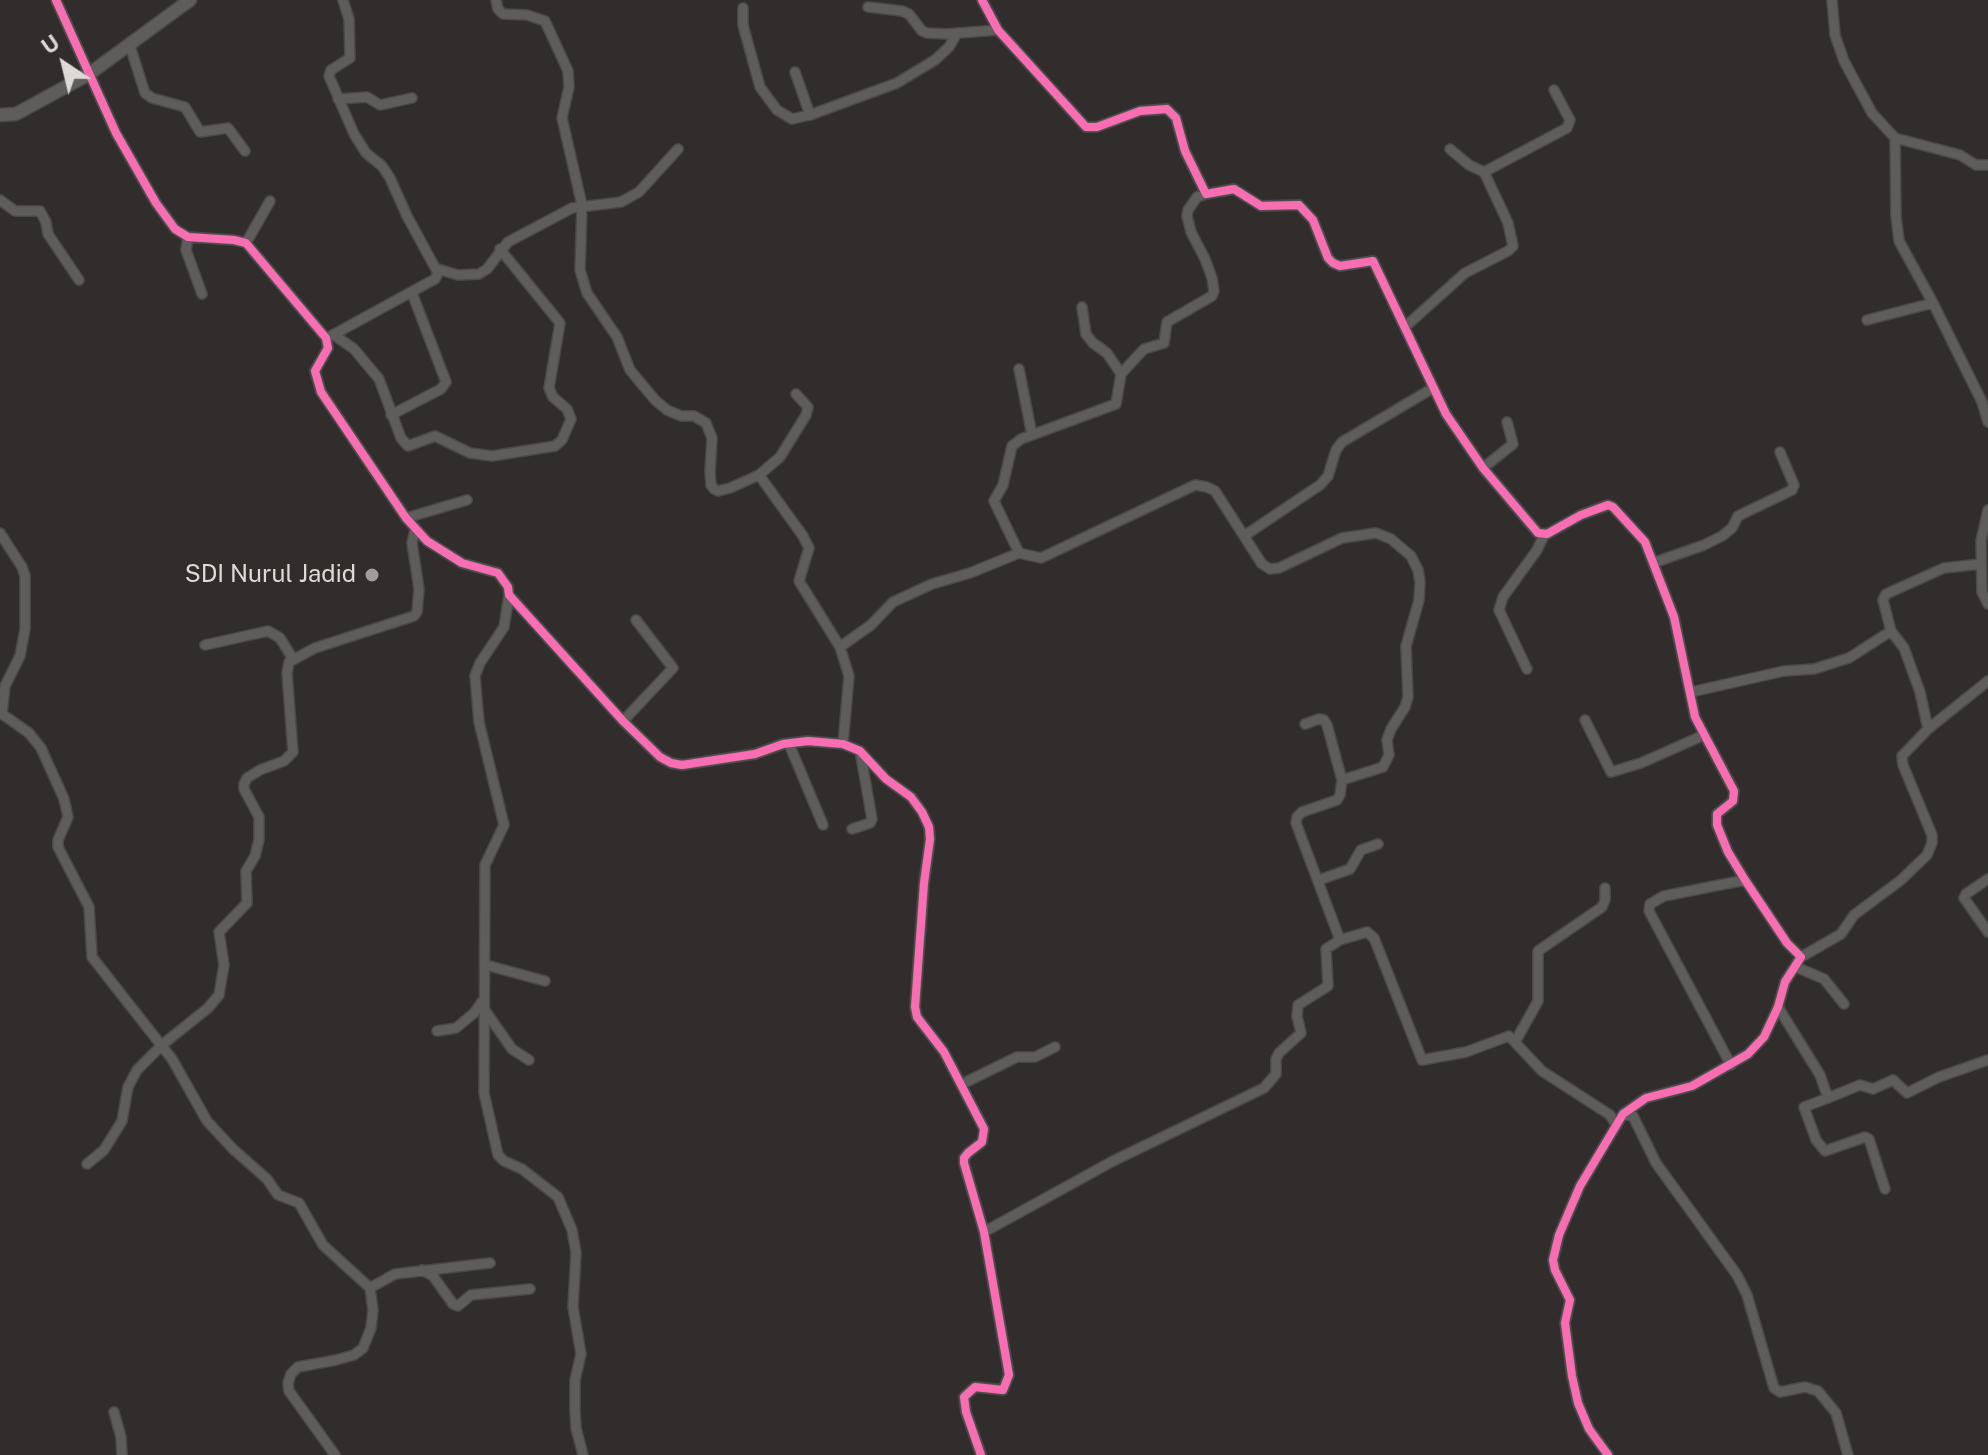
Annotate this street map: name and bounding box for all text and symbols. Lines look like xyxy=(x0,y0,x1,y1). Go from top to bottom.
north arrow xyxy=(24,24,104,104)
text: U xyxy=(36,29,64,60)
place label: SDI Nurul Jadid xyxy=(185,561,356,589)
marker: SDI Nurul Jadid xyxy=(363,566,381,584)

